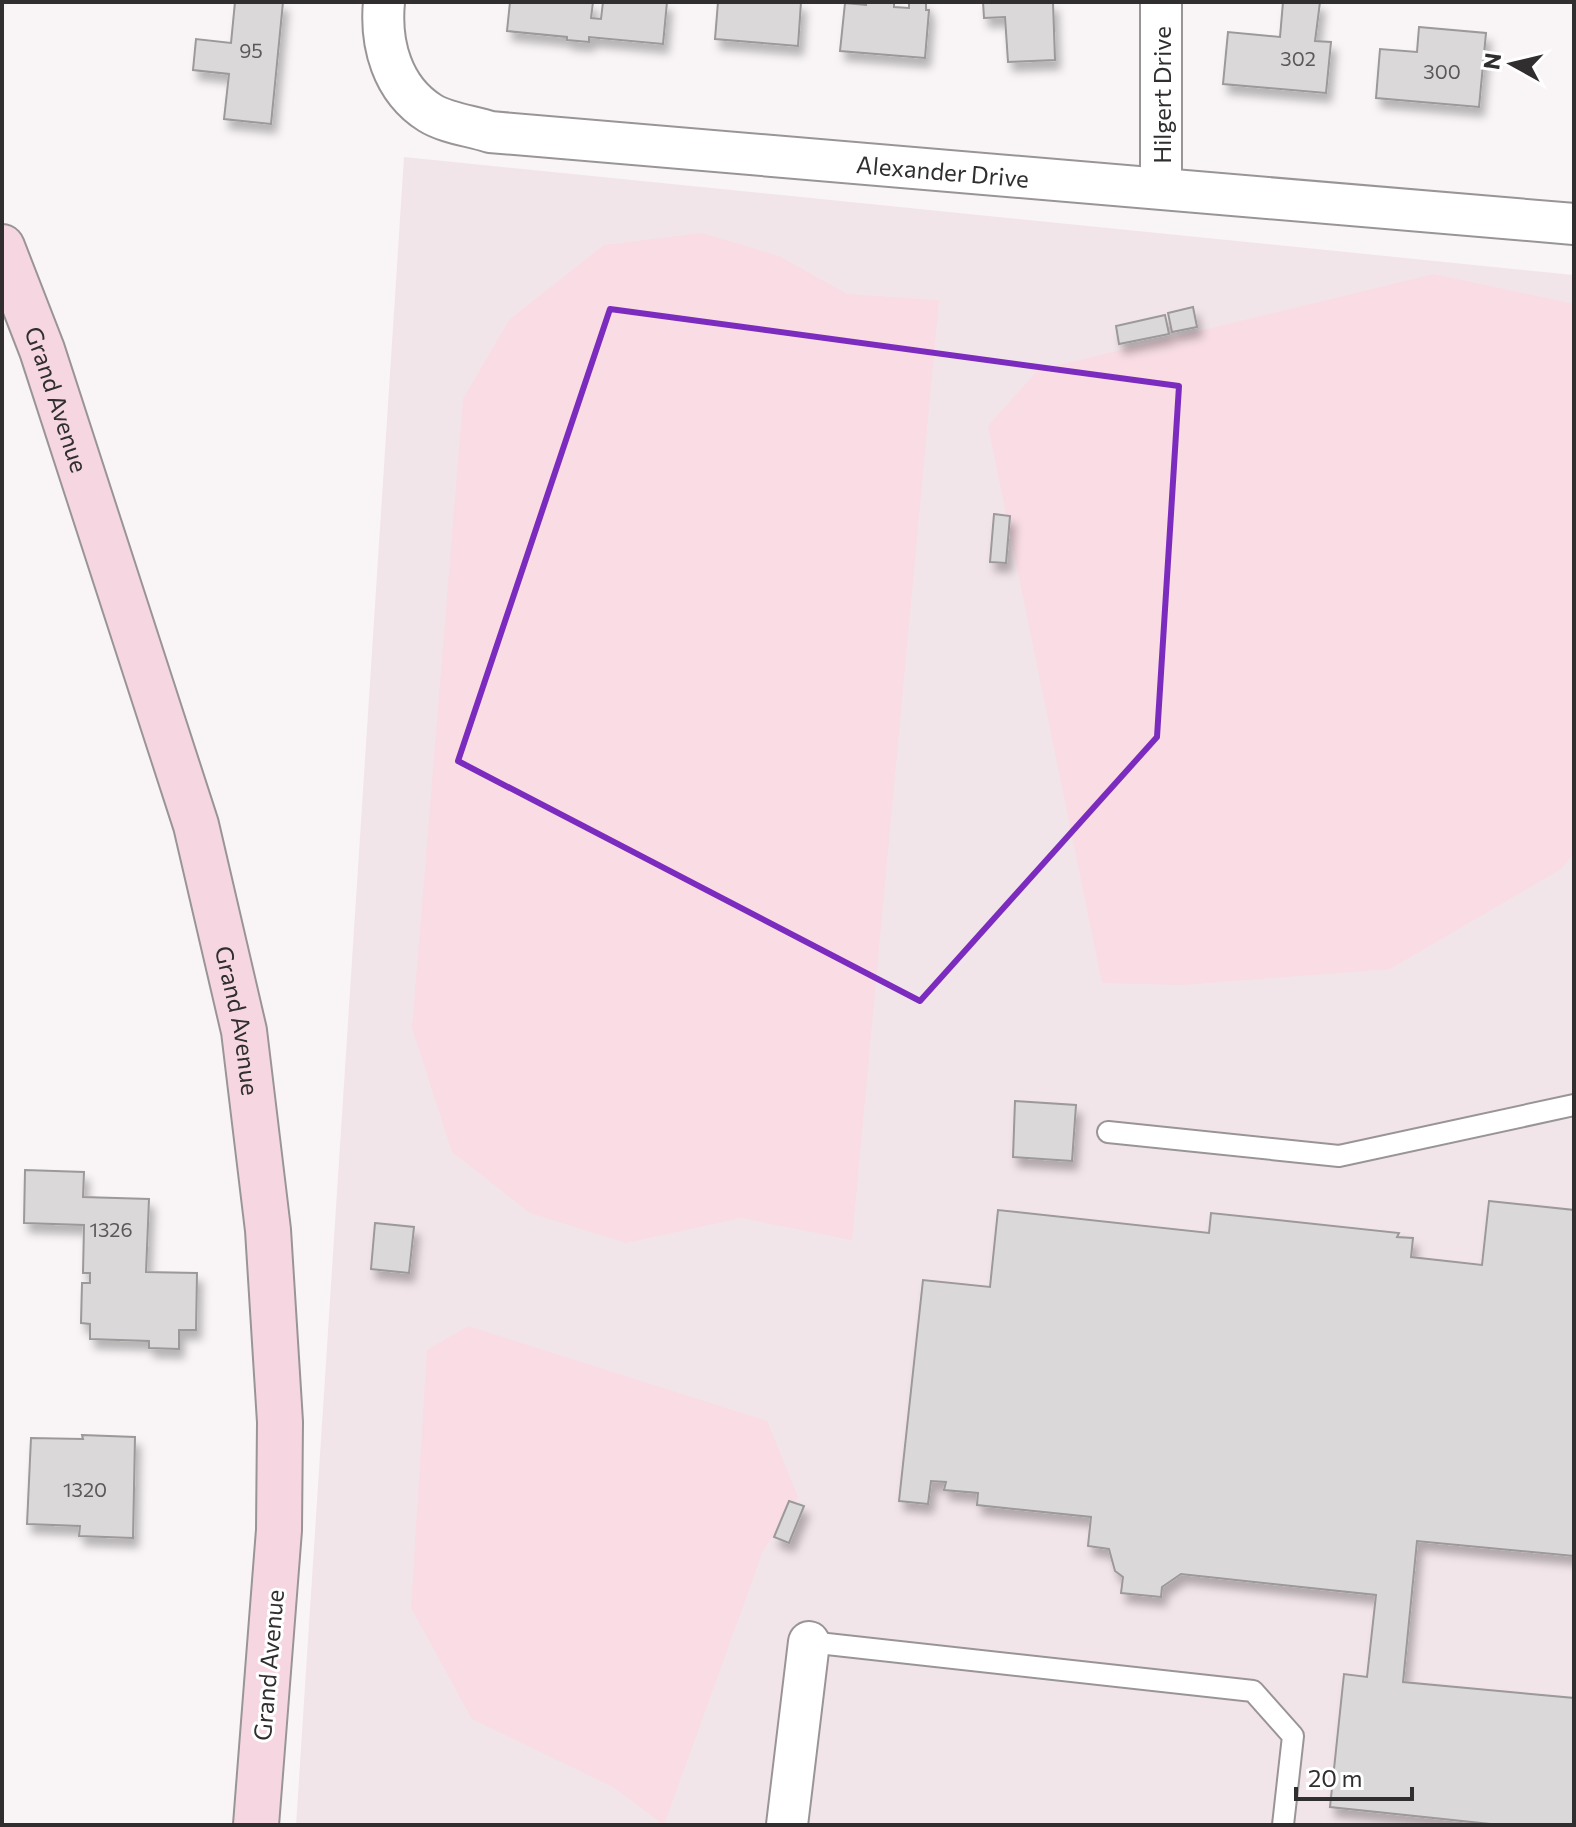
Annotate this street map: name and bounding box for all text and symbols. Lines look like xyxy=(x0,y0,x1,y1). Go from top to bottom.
north arrow xyxy=(1472,24,1552,104)
street label: Hilgert Drive xyxy=(1147,26,1176,164)
house number: 95 xyxy=(239,38,263,62)
house number: 302 xyxy=(1280,46,1316,70)
text: N xyxy=(1477,51,1506,71)
house number: 300 xyxy=(1423,59,1461,83)
street label: Alexander Drive xyxy=(855,149,1030,192)
street label: Grand Avenue xyxy=(20,322,95,476)
street label: Grand Avenue xyxy=(210,943,266,1097)
house number: 1326 xyxy=(89,1217,133,1241)
house number: 1320 xyxy=(63,1477,107,1501)
street label: Grand Avenue xyxy=(247,1588,289,1742)
scale bar xyxy=(1296,1751,1412,1801)
text: 20 m xyxy=(1308,1763,1362,1792)

